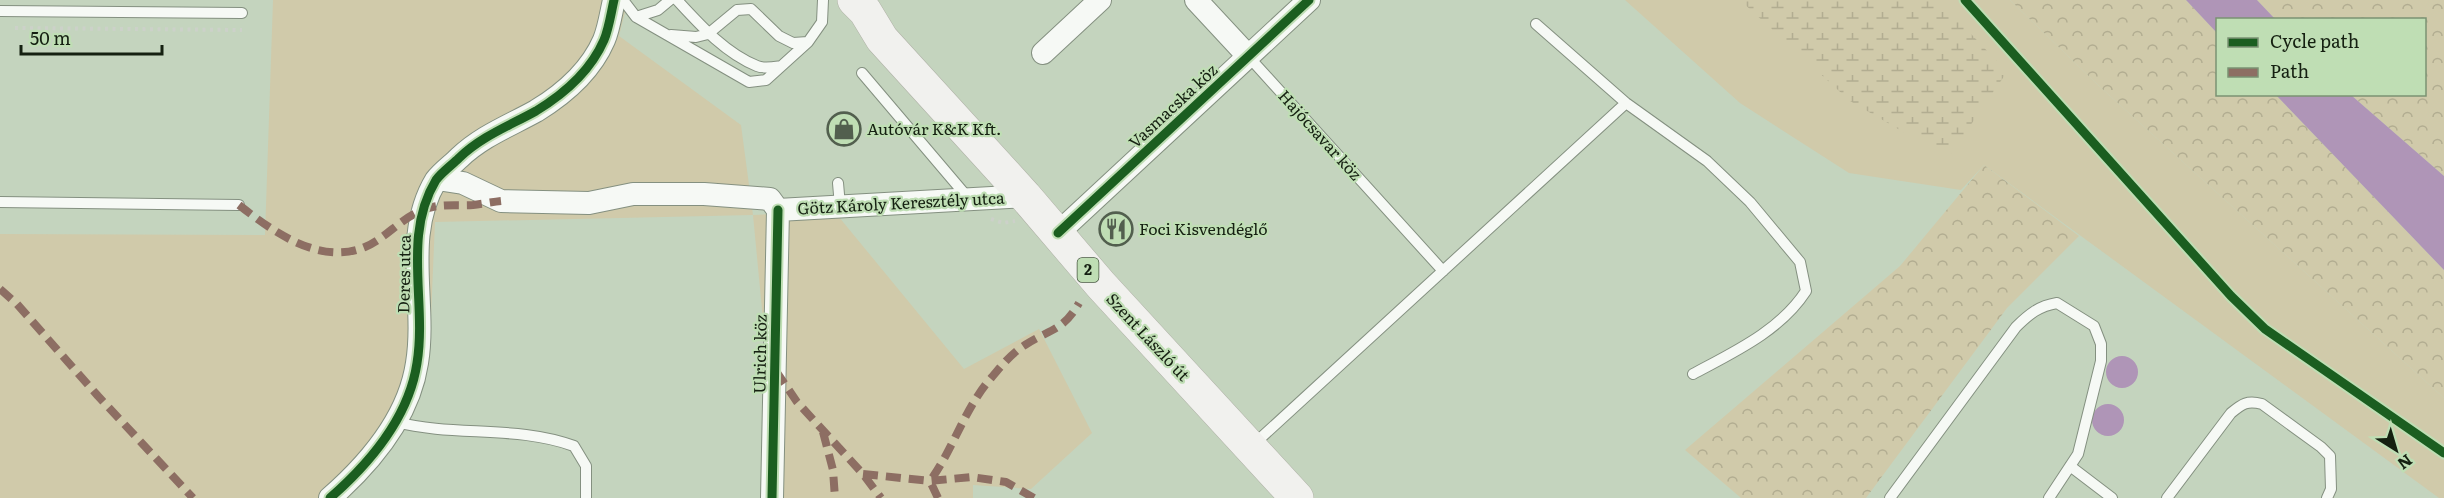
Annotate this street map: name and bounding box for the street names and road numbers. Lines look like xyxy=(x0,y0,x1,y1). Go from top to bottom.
street label: Vasmacska köz xyxy=(1122,58,1222,153)
street label: Hajócsavar köz xyxy=(1274,84,1368,185)
street label: Götz Károly Keresztély utca xyxy=(797,185,1005,219)
street label: Deres utca xyxy=(390,234,416,314)
road number: 2 xyxy=(1078,258,1098,282)
street label: Szent László út xyxy=(1101,287,1196,386)
street label: Ulrich köz xyxy=(746,314,772,394)

